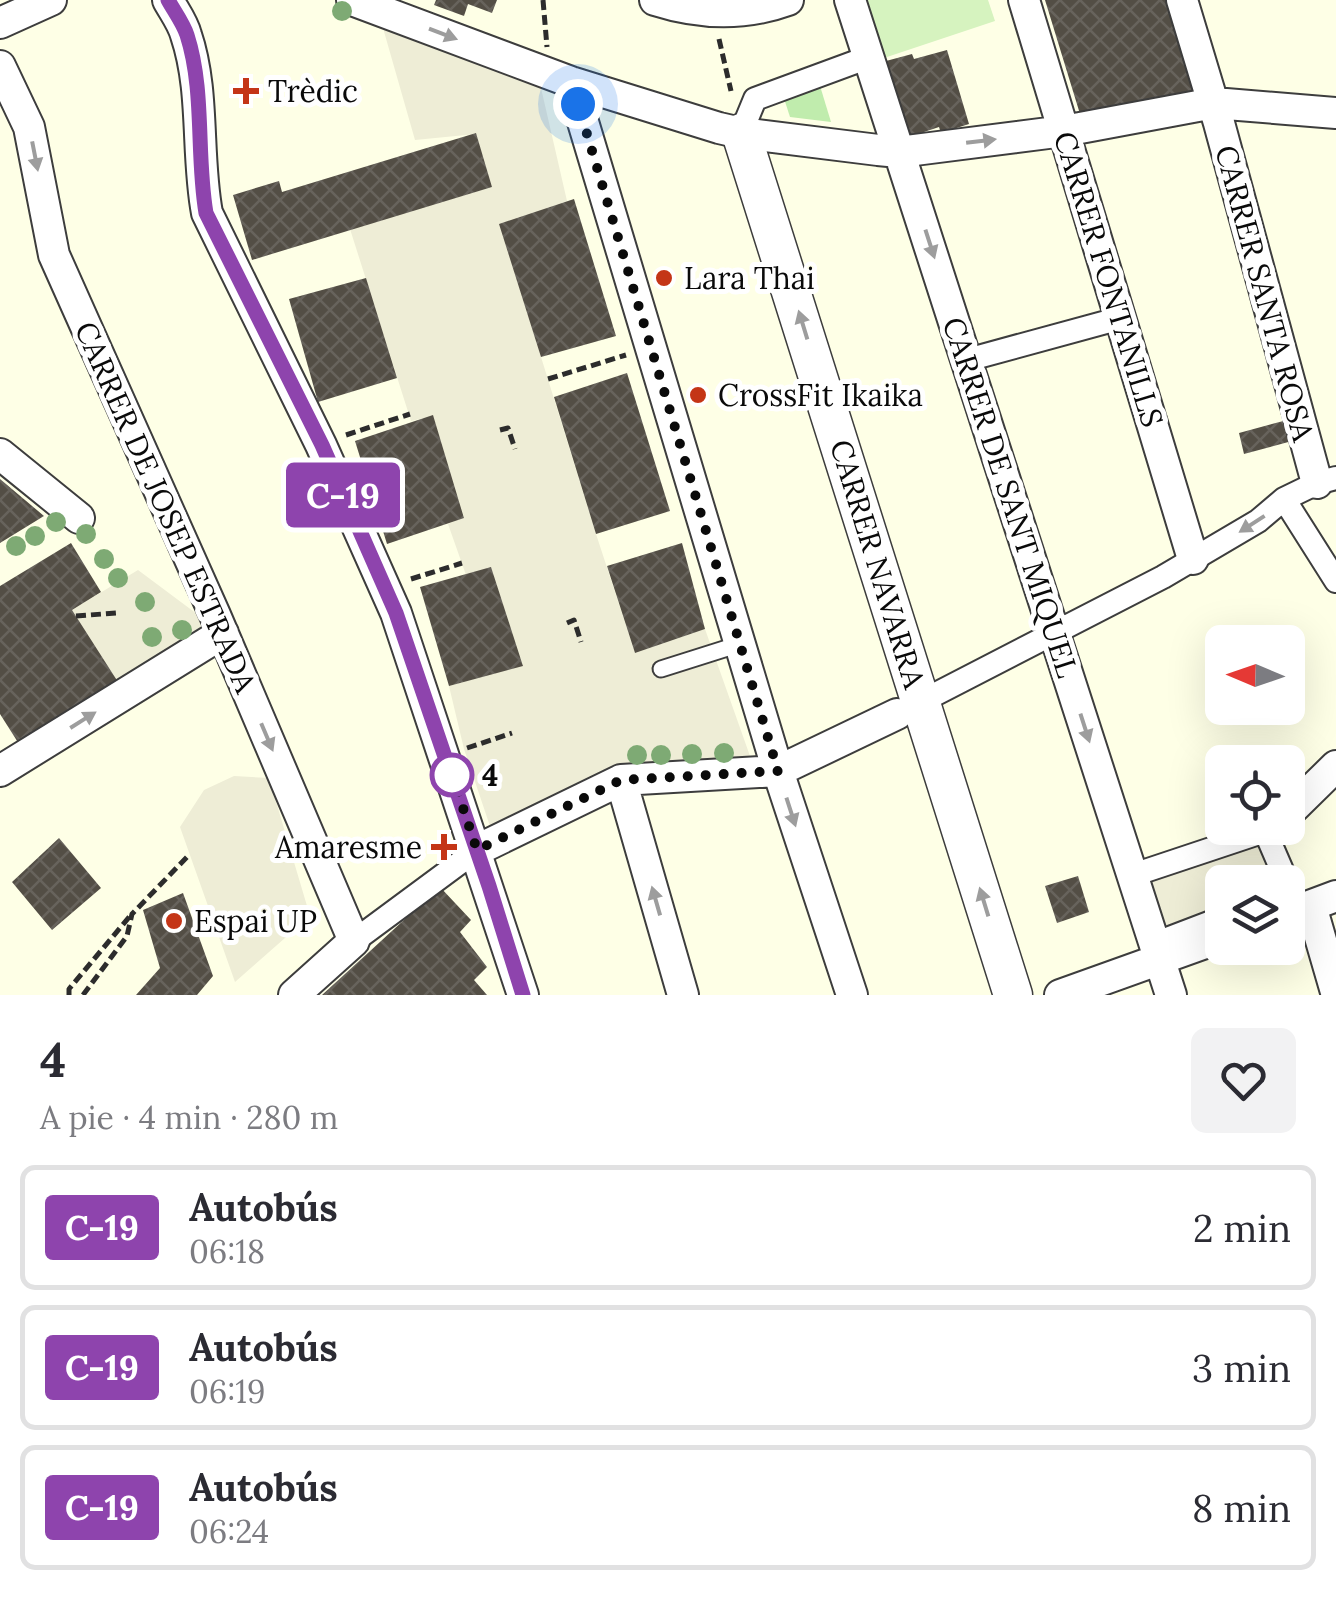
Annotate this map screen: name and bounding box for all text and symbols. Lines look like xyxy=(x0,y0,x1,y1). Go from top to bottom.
one-way arrow xyxy=(429,27,459,43)
place label: Trèdic xyxy=(268,72,358,110)
marker: Trèdic xyxy=(233,78,259,104)
your location xyxy=(553,79,603,129)
street label: CARRER FONTANILLS xyxy=(1046,127,1172,431)
one-way arrow xyxy=(966,133,998,149)
one-way arrow xyxy=(28,141,43,173)
street label: CARRER SANTA ROSA xyxy=(1207,141,1323,446)
one-way arrow xyxy=(923,230,938,260)
place label: Lara Thai xyxy=(684,259,815,297)
marker: Lara Thai xyxy=(653,267,675,289)
one-way arrow xyxy=(794,309,809,339)
street label: CARRER DE SANT MIQUEL xyxy=(935,312,1087,682)
street label: CARRER DE JOSEP ESTRADA xyxy=(67,316,266,700)
place label: CrossFit Ikaika xyxy=(718,376,923,414)
marker: CrossFit Ikaika xyxy=(687,384,709,406)
street label: CARRER NAVARRA xyxy=(822,435,934,694)
line badge: C-19 xyxy=(273,462,413,528)
text: C-19 xyxy=(306,473,380,518)
one-way arrow xyxy=(1238,514,1265,532)
north arrow xyxy=(1205,625,1305,725)
map controls xyxy=(1205,625,1305,965)
one-way arrow xyxy=(69,712,97,729)
one-way arrow xyxy=(1078,713,1093,743)
one-way arrow xyxy=(259,722,275,752)
button: locate xyxy=(1205,745,1305,845)
marker: 4 xyxy=(431,754,473,796)
place label: 4 xyxy=(482,756,498,794)
one-way arrow xyxy=(785,797,800,827)
place label: Amaresme xyxy=(274,828,422,866)
marker: Amaresme xyxy=(431,834,457,860)
button: layers xyxy=(1205,865,1305,965)
one-way arrow xyxy=(648,886,664,917)
one-way arrow xyxy=(976,886,991,917)
place label: Espai UP xyxy=(194,902,317,940)
marker: Espai UP xyxy=(163,910,185,932)
button: heart xyxy=(1191,1028,1296,1133)
text: 4 xyxy=(40,1029,66,1090)
text: A pie · 4 min · 280 m xyxy=(40,1097,338,1138)
text: Autobús xyxy=(189,1183,338,1231)
text: 2 min xyxy=(1193,1204,1291,1252)
text: C-19 xyxy=(65,1205,139,1250)
text: 06:18 xyxy=(189,1231,265,1272)
text: Autobús xyxy=(189,1323,338,1371)
text: 3 min xyxy=(1192,1344,1291,1392)
text: C-19 xyxy=(65,1345,139,1390)
text: 06:19 xyxy=(189,1371,266,1412)
text: Autobús xyxy=(189,1463,338,1511)
text: 8 min xyxy=(1192,1484,1291,1532)
text: C-19 xyxy=(65,1485,139,1530)
text: 06:24 xyxy=(189,1511,269,1552)

